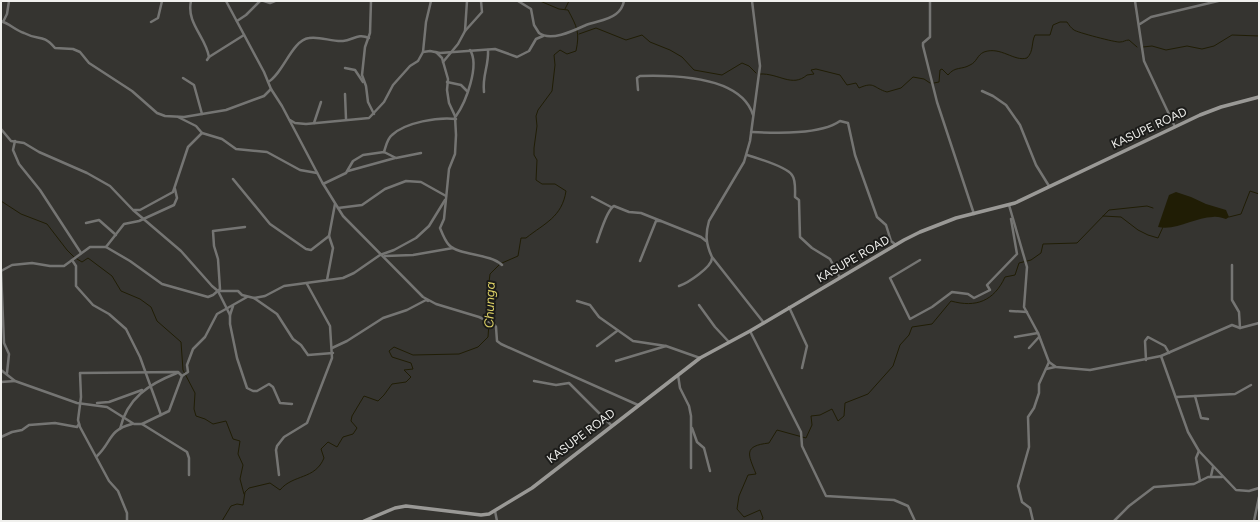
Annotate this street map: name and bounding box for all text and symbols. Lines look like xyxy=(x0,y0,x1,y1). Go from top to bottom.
street label: KASUPE ROAD xyxy=(1109,104,1189,152)
street label: KASUPE ROAD xyxy=(814,233,892,285)
water label: Chunga xyxy=(481,281,498,328)
street label: KASUPE ROAD xyxy=(544,406,618,466)

